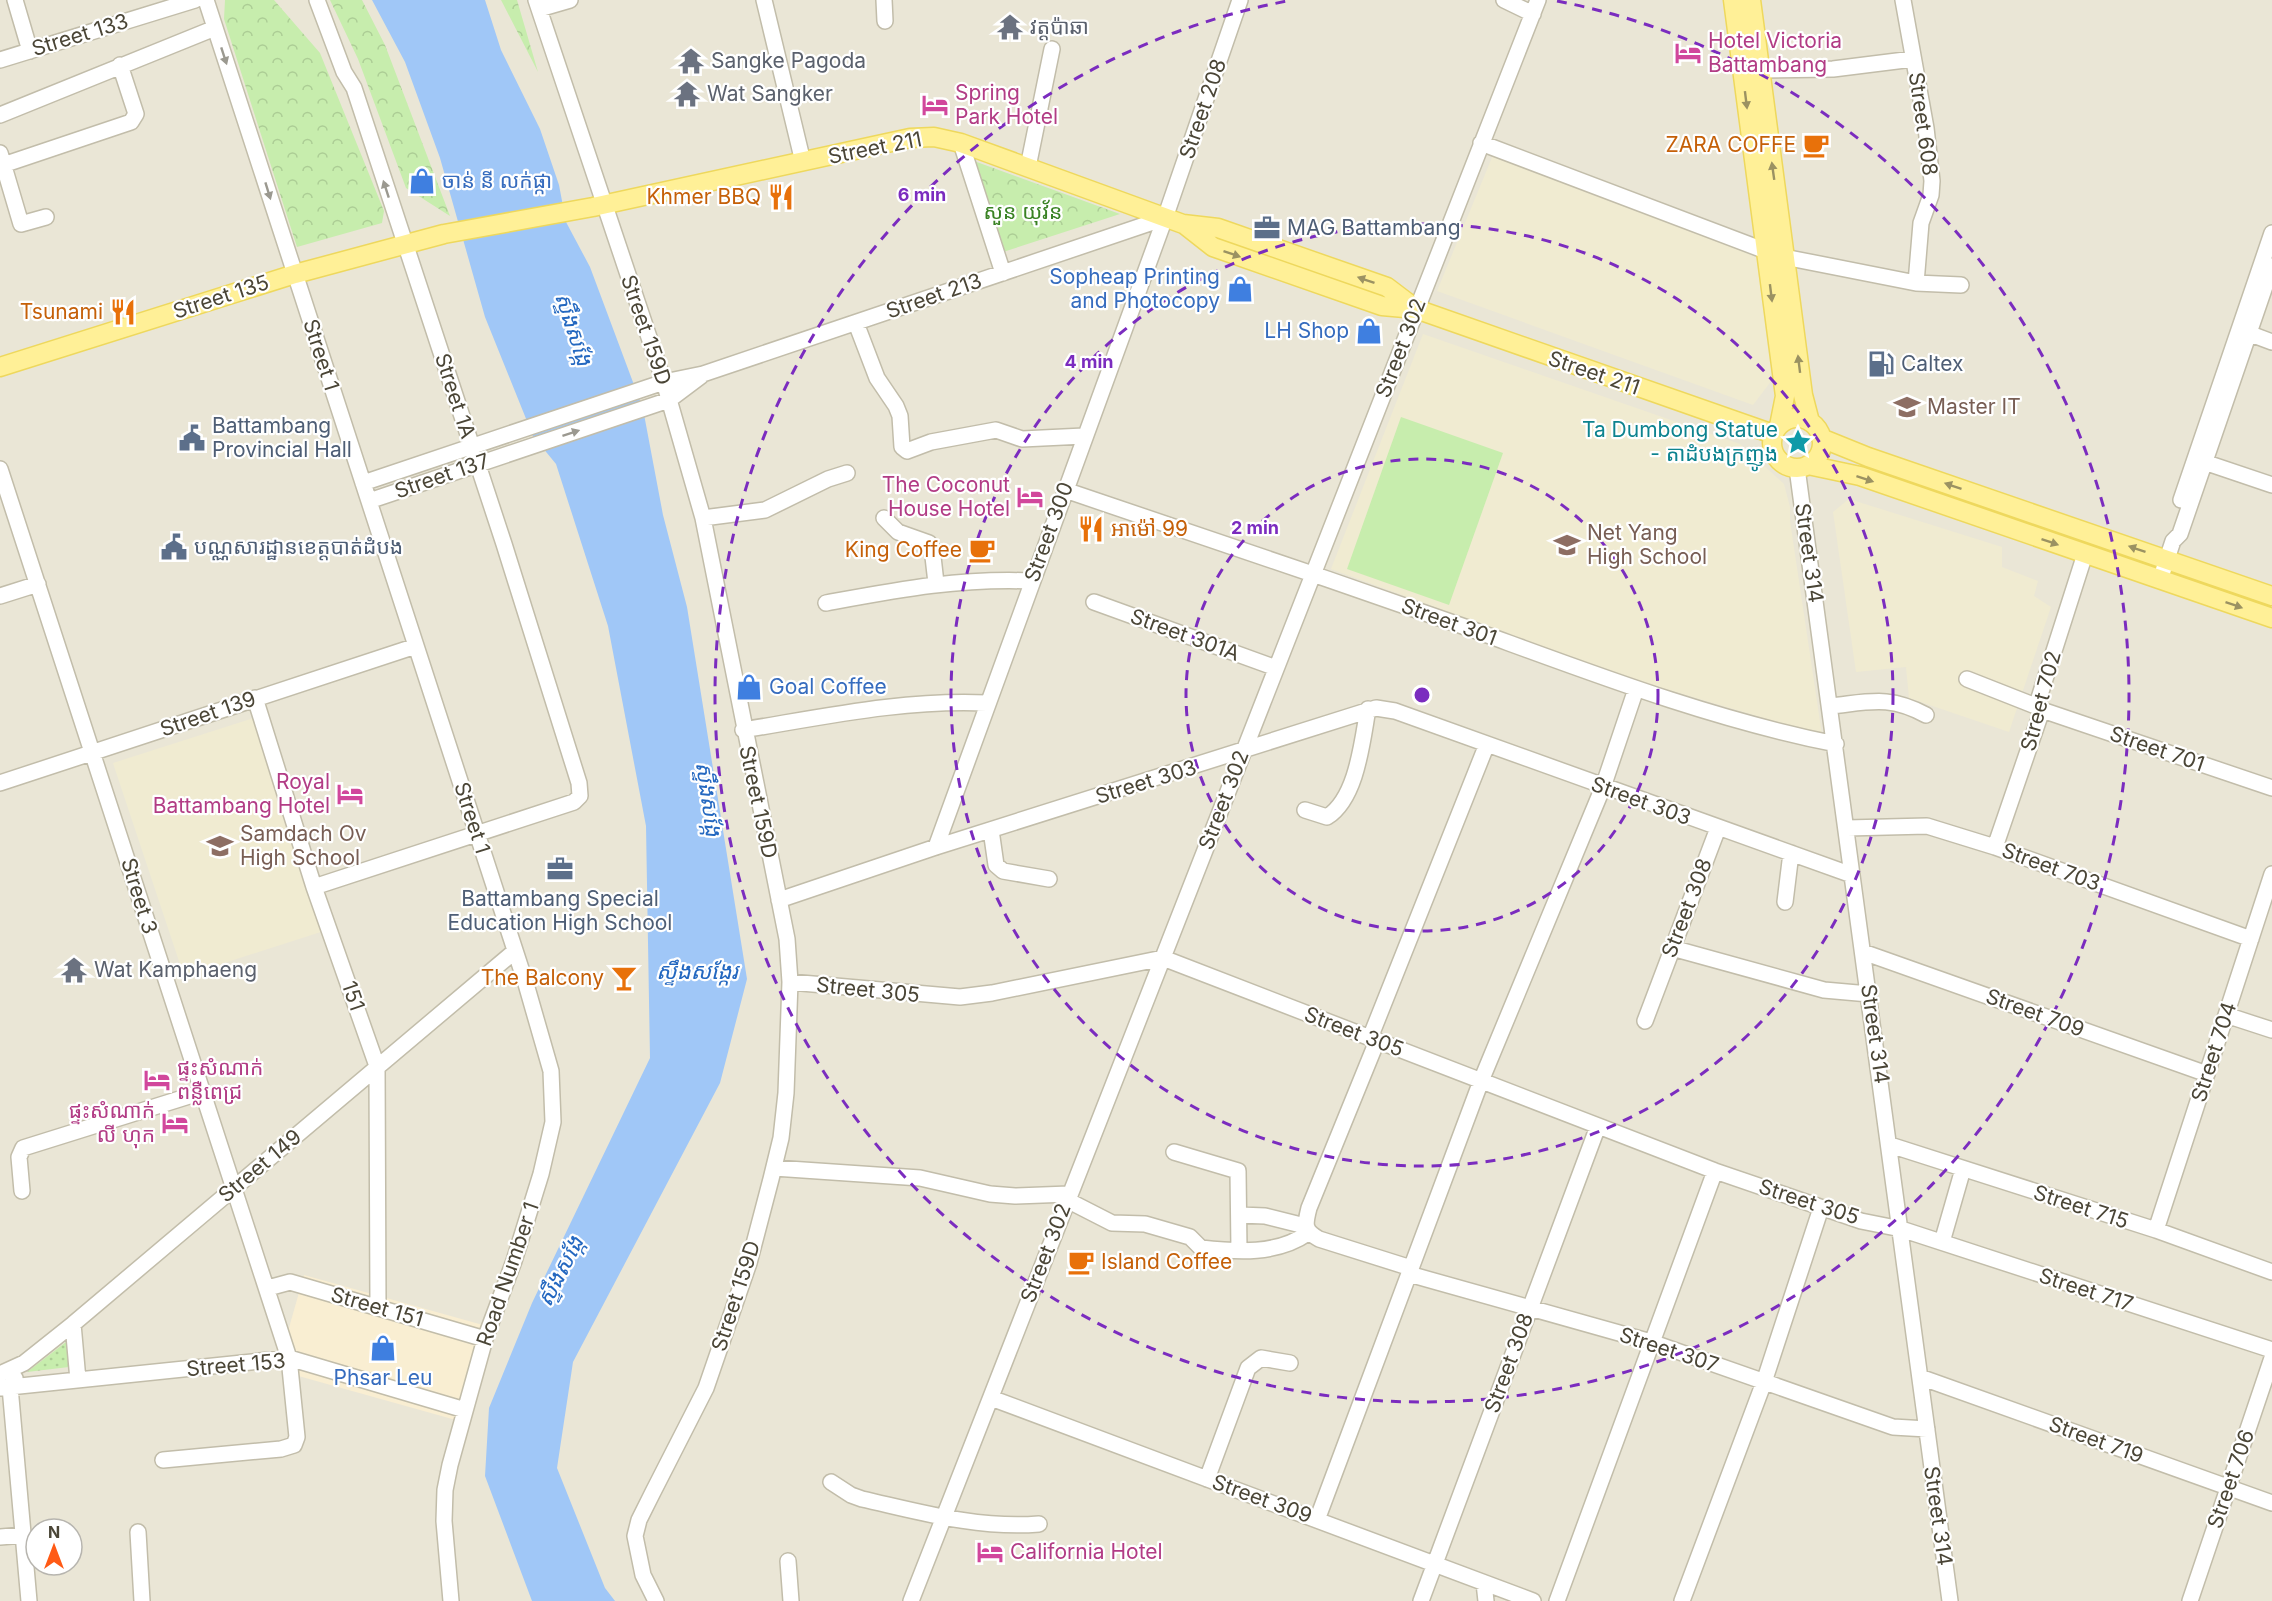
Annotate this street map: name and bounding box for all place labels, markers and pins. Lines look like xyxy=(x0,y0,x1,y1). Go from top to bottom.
temple icon: វត្តប៉ាឆា xyxy=(995,12,1025,42)
place label: វត្តប៉ាឆា xyxy=(1030,14,1089,41)
place label: Hotel Victoria Battambang xyxy=(1708,28,1842,77)
hotel icon: Hotel Victoria Battambang xyxy=(1673,38,1703,68)
temple icon: Sangke Pagoda xyxy=(676,46,706,76)
place label: Sangke Pagoda xyxy=(711,48,866,73)
temple icon: Wat Sangker xyxy=(672,79,702,109)
place label: Spring Park Hotel xyxy=(955,80,1058,129)
place label: Wat Sangker xyxy=(707,81,833,106)
hotel icon: Spring Park Hotel xyxy=(920,90,950,120)
cafe icon: ZARA COFFE xyxy=(1801,130,1831,160)
place label: ZARA COFFE xyxy=(1666,132,1796,157)
shop icon: ចាន់ នី លក់ផ្កា xyxy=(407,166,437,196)
place label: ចាន់ នី លក់ផ្កា xyxy=(442,168,552,195)
restaurant icon: Khmer BBQ xyxy=(766,182,796,212)
place label: Khmer BBQ xyxy=(646,184,761,209)
office icon: MAG Battambang xyxy=(1252,213,1282,243)
place label: MAG Battambang xyxy=(1287,215,1461,240)
place label: Sopheap Printing and Photocopy xyxy=(1049,264,1220,313)
shop icon: Sopheap Printing and Photocopy xyxy=(1225,274,1255,304)
restaurant icon: Tsunami xyxy=(108,297,138,327)
place label: Tsunami xyxy=(20,299,103,324)
shop icon: LH Shop xyxy=(1354,316,1384,346)
place label: LH Shop xyxy=(1264,318,1349,343)
fuel station icon: Caltex xyxy=(1866,349,1896,379)
place label: Caltex xyxy=(1901,351,1963,376)
school or university icon: Master IT xyxy=(1892,392,1922,422)
place label: Master IT xyxy=(1927,394,2021,419)
place label: Battambang Provincial Hall xyxy=(212,413,352,462)
place label: Ta Dumbong Statue - តាដំបងក្រញូង xyxy=(1582,417,1778,472)
public building icon: Battambang Provincial Hall xyxy=(177,423,207,453)
place icon: Ta Dumbong Statue - តាដំបងក្រញូង xyxy=(1783,427,1813,457)
place label: The Coconut House Hotel xyxy=(882,472,1010,521)
hotel icon: The Coconut House Hotel xyxy=(1015,482,1045,512)
restaurant icon: អាម៉ៅ 99 xyxy=(1076,514,1106,544)
place label: អាម៉ៅ 99 xyxy=(1111,516,1188,541)
place label: Net Yang High School xyxy=(1587,520,1707,569)
school or university icon: Net Yang High School xyxy=(1552,530,1582,560)
public building icon: បណ្ណសារដ្ឋានខេត្តបាត់ដំបង xyxy=(159,532,189,562)
place label: បណ្ណសារដ្ឋានខេត្តបាត់ដំបង xyxy=(194,534,403,561)
cafe icon: King Coffee xyxy=(967,535,997,565)
place label: King Coffee xyxy=(845,537,962,562)
shop icon: Goal Coffee xyxy=(734,672,764,702)
place label: Goal Coffee xyxy=(769,674,887,699)
centre of rings xyxy=(1412,685,1432,705)
place label: Royal Battambang Hotel xyxy=(153,769,330,818)
hotel icon: Royal Battambang Hotel xyxy=(335,779,365,809)
place label: Samdach Ov High School xyxy=(240,821,367,870)
school or university icon: Samdach Ov High School xyxy=(205,831,235,861)
office icon: Battambang Special Education High School xyxy=(545,854,575,884)
place label: Battambang Special Education High School xyxy=(448,886,672,935)
temple icon: Wat Kamphaeng xyxy=(59,955,89,985)
place label: Wat Kamphaeng xyxy=(94,957,257,982)
bar icon: The Balcony xyxy=(609,963,639,993)
place label: The Balcony xyxy=(481,965,604,990)
place label: ផ្ទះសំណាក់ ពន្លឺពេជ្រ xyxy=(177,1055,263,1106)
hotel icon: ផ្ទះសំណាក់ ពន្លឺពេជ្រ xyxy=(142,1065,172,1095)
place label: ផ្ទះសំណាក់ លី ហុក xyxy=(69,1098,155,1149)
hotel icon: ផ្ទះសំណាក់ លី ហុក xyxy=(160,1108,190,1138)
cafe icon: Island Coffee xyxy=(1066,1247,1096,1277)
place label: Island Coffee xyxy=(1101,1249,1232,1274)
shop icon: Phsar Leu xyxy=(368,1333,398,1363)
place label: Phsar Leu xyxy=(333,1365,433,1390)
hotel icon: California Hotel xyxy=(975,1537,1005,1567)
place label: California Hotel xyxy=(1010,1539,1163,1564)

